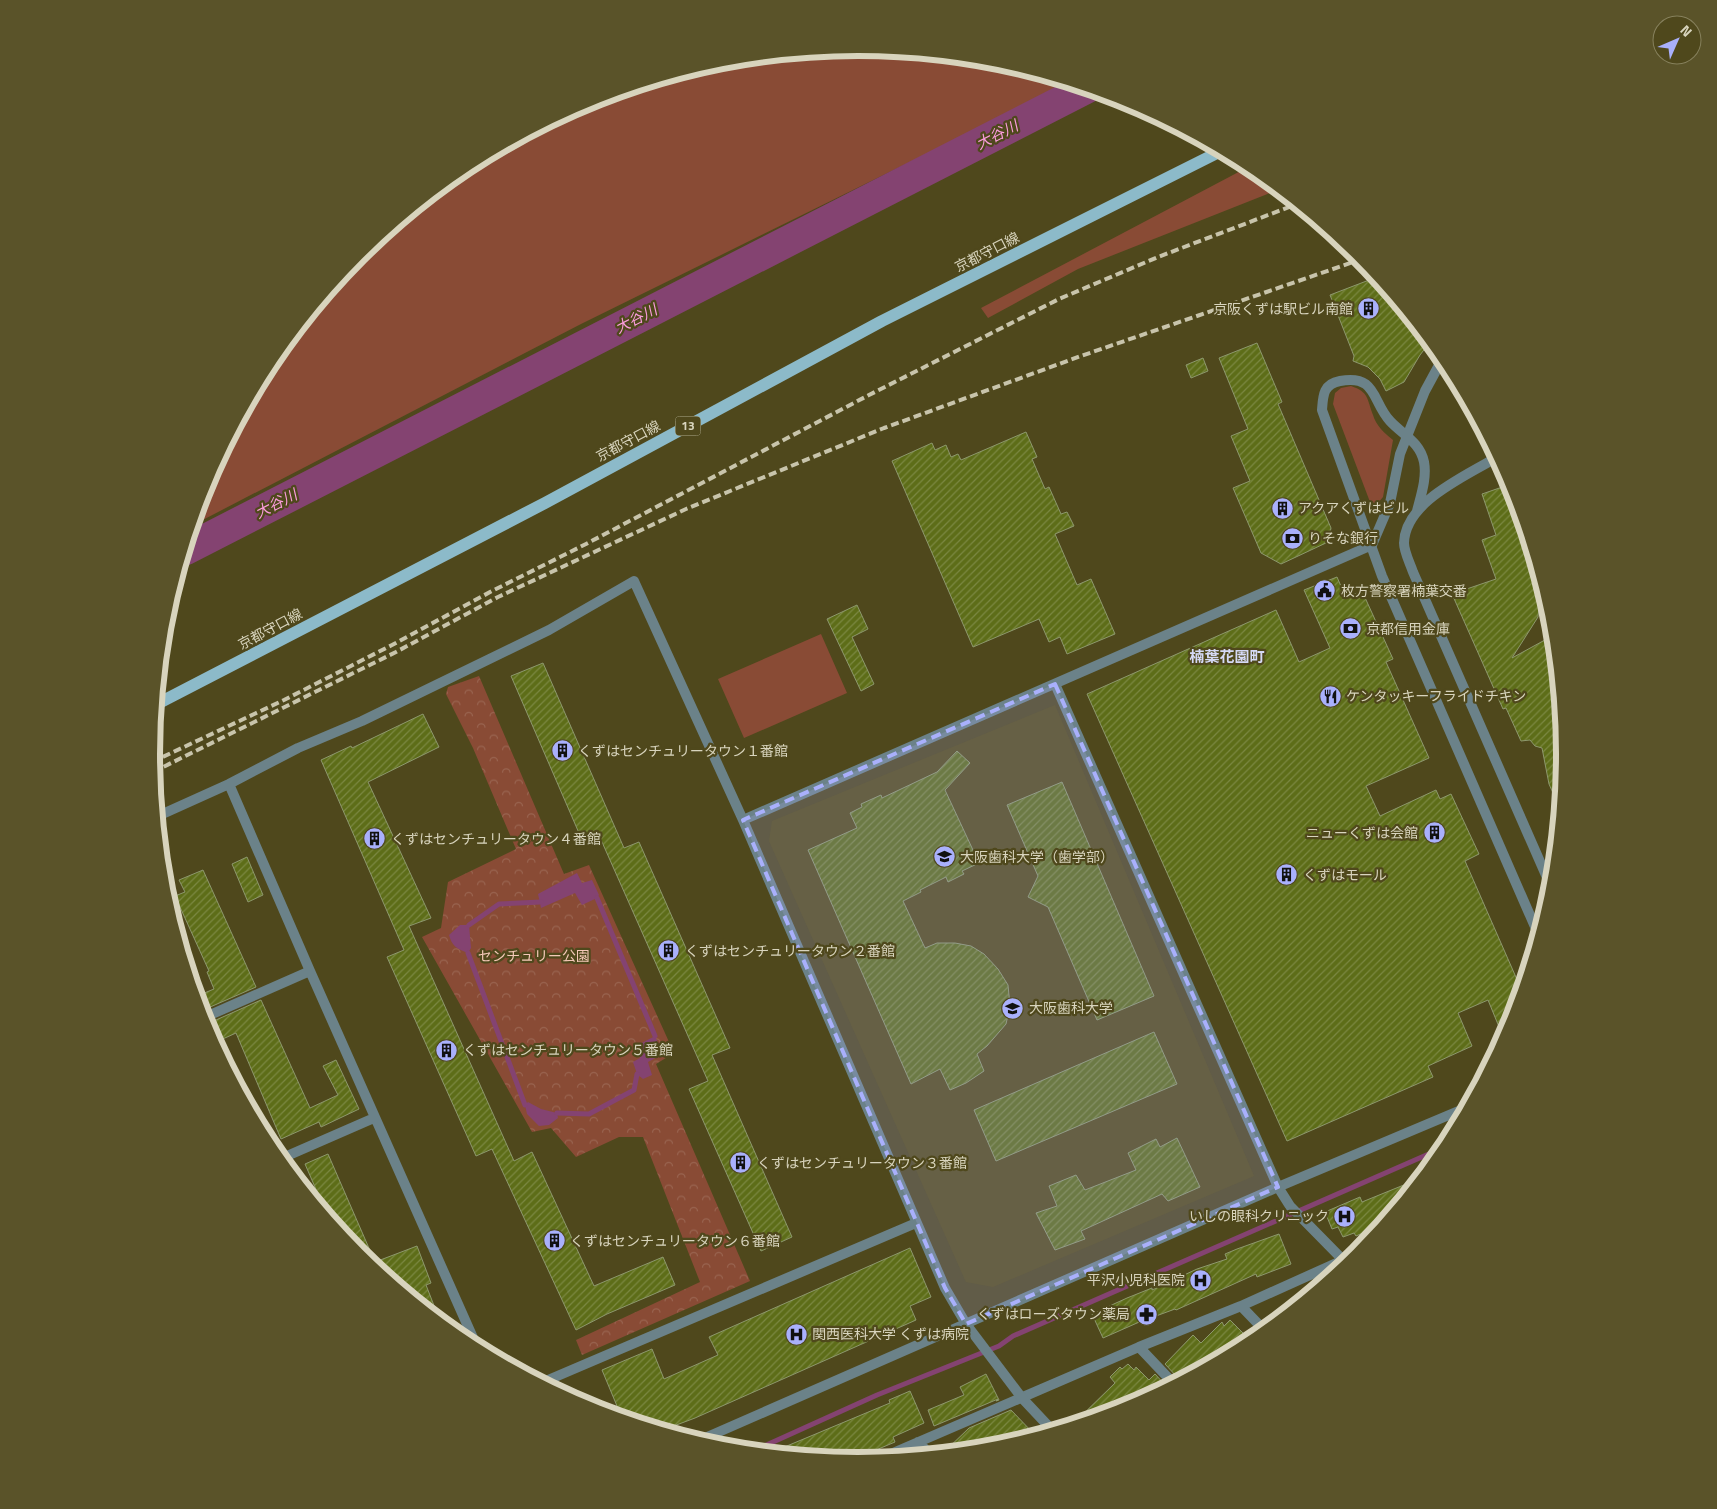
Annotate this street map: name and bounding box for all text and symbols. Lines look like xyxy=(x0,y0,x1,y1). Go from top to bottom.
north arrow xyxy=(1652,15,1702,65)
text: N xyxy=(1676,20,1697,41)
water label: 大谷川 xyxy=(971,113,1024,155)
street label: 京都守口線 xyxy=(951,226,1023,277)
water label: 大谷川 xyxy=(610,297,663,339)
building icon: 京阪くずは駅ビル南館 xyxy=(1357,297,1381,321)
place label: 京阪くずは駅ビル南館 xyxy=(1213,298,1353,319)
street label: 京都守口線 xyxy=(592,415,664,466)
road number: 13 xyxy=(676,416,700,436)
water label: 大谷川 xyxy=(250,482,303,524)
building icon: アクアくずはビル xyxy=(1270,496,1294,520)
place label: アクアくずはビル xyxy=(1298,497,1409,518)
bank icon: りそな銀行 xyxy=(1280,526,1304,550)
place label: りそな銀行 xyxy=(1308,527,1378,548)
public building icon: 枚方警察署楠葉交番 xyxy=(1313,579,1337,603)
place label: 枚方警察署楠葉交番 xyxy=(1341,580,1467,601)
street label: 京都守口線 xyxy=(234,603,306,654)
bank icon: 京都信用金庫 xyxy=(1338,617,1362,641)
place label: 京都信用金庫 xyxy=(1366,618,1450,639)
district label: 楠葉花園町 xyxy=(1189,645,1265,668)
restaurant icon: ケンタッキーフライドチキン xyxy=(1318,684,1342,708)
place label: ケンタッキーフライドチキン xyxy=(1346,685,1526,706)
building icon: くずはセンチュリータウン１番館 xyxy=(550,739,574,763)
place label: くずはセンチュリータウン１番館 xyxy=(578,740,788,761)
building icon: ニューくずは会館 xyxy=(1422,821,1446,845)
place label: ニューくずは会館 xyxy=(1306,822,1418,843)
building icon: くずはセンチュリータウン４番館 xyxy=(363,827,387,851)
place label: くずはセンチュリータウン４番館 xyxy=(391,828,601,849)
school or university icon: 大阪歯科大学（歯学部） xyxy=(932,845,956,869)
place label: 大阪歯科大学（歯学部） xyxy=(960,846,1114,867)
building icon: くずはモール xyxy=(1275,863,1299,887)
place label: くずはモール xyxy=(1303,864,1387,885)
building icon: くずはセンチュリータウン２番館 xyxy=(657,939,681,963)
place label: くずはセンチュリータウン２番館 xyxy=(685,940,895,961)
park label: センチュリー公園 xyxy=(478,945,590,966)
school or university icon: 大阪歯科大学 xyxy=(1001,996,1025,1020)
place label: 大阪歯科大学 xyxy=(1029,997,1113,1018)
building icon: くずはセンチュリータウン５番館 xyxy=(435,1038,459,1062)
place label: くずはセンチュリータウン５番館 xyxy=(463,1039,673,1060)
building icon: くずはセンチュリータウン３番館 xyxy=(729,1151,753,1175)
place label: くずはセンチュリータウン３番館 xyxy=(757,1152,967,1173)
hospital icon: いしの眼科クリニック xyxy=(1333,1204,1357,1228)
place label: いしの眼科クリニック xyxy=(1189,1205,1329,1226)
building icon: くずはセンチュリータウン６番館 xyxy=(542,1229,566,1253)
place label: くずはセンチュリータウン６番館 xyxy=(570,1230,780,1251)
hospital icon: 平沢小児科医院 xyxy=(1189,1268,1213,1292)
place label: 平沢小児科医院 xyxy=(1087,1269,1185,1290)
pharmacy icon: くずはローズタウン薬局 xyxy=(1134,1302,1158,1326)
place label: くずはローズタウン薬局 xyxy=(977,1303,1130,1324)
hospital icon: 関西医科大学 くずは病院 xyxy=(784,1322,808,1346)
place label: 関西医科大学 くずは病院 xyxy=(812,1323,969,1344)

